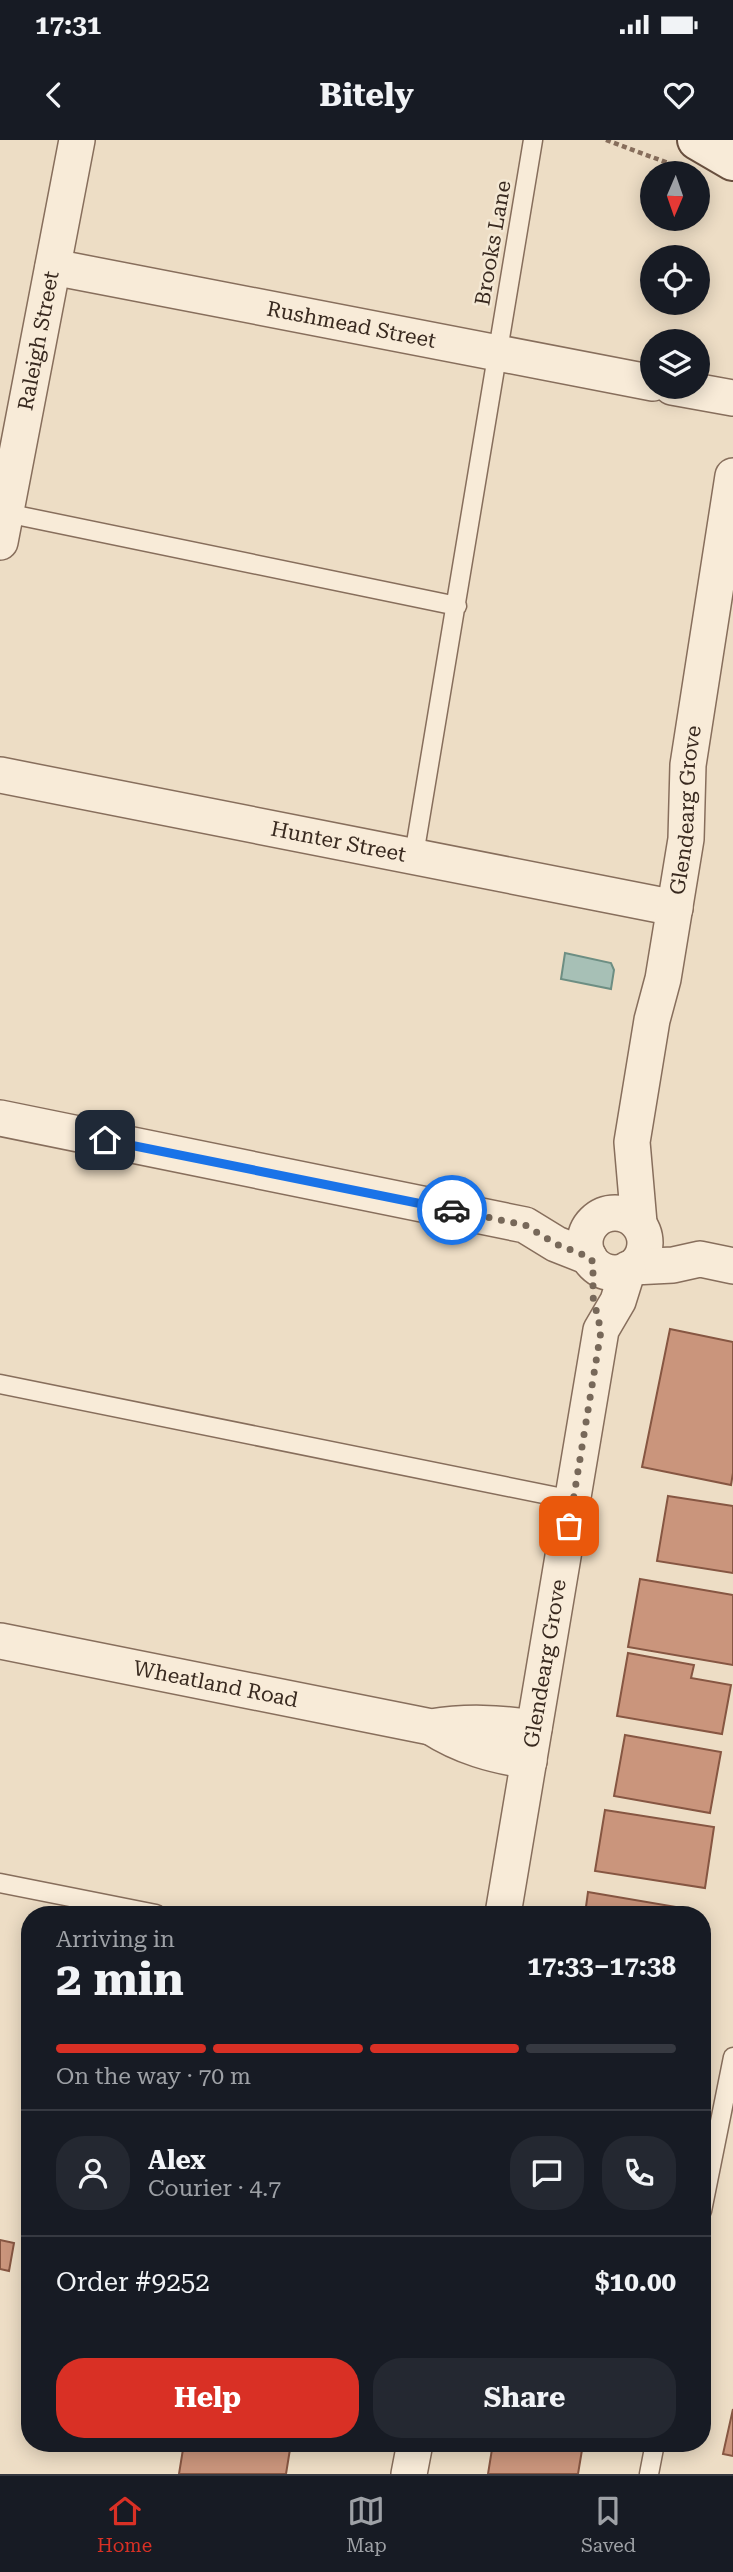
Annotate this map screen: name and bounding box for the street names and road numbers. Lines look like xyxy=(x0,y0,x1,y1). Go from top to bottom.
street label: Brooks Lane xyxy=(470,179,516,307)
street label: Raleigh Street xyxy=(13,269,64,412)
street label: Rushmead Street xyxy=(265,297,438,353)
street label: Glendearg Grove xyxy=(665,724,706,897)
street label: Hunter Street xyxy=(269,817,408,867)
street label: Glendearg Grove xyxy=(519,1578,571,1749)
street label: Wheatland Road xyxy=(131,1656,301,1712)

